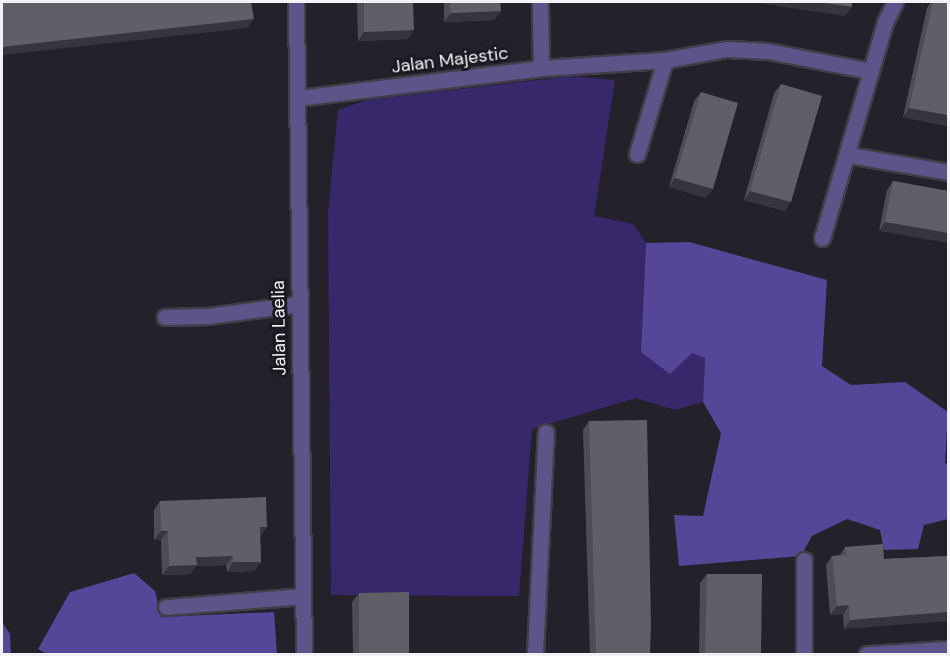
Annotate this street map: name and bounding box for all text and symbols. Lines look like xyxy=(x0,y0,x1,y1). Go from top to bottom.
street label: Jalan Majestic xyxy=(390,42,510,78)
street label: Jalan Laelia xyxy=(267,280,291,376)

